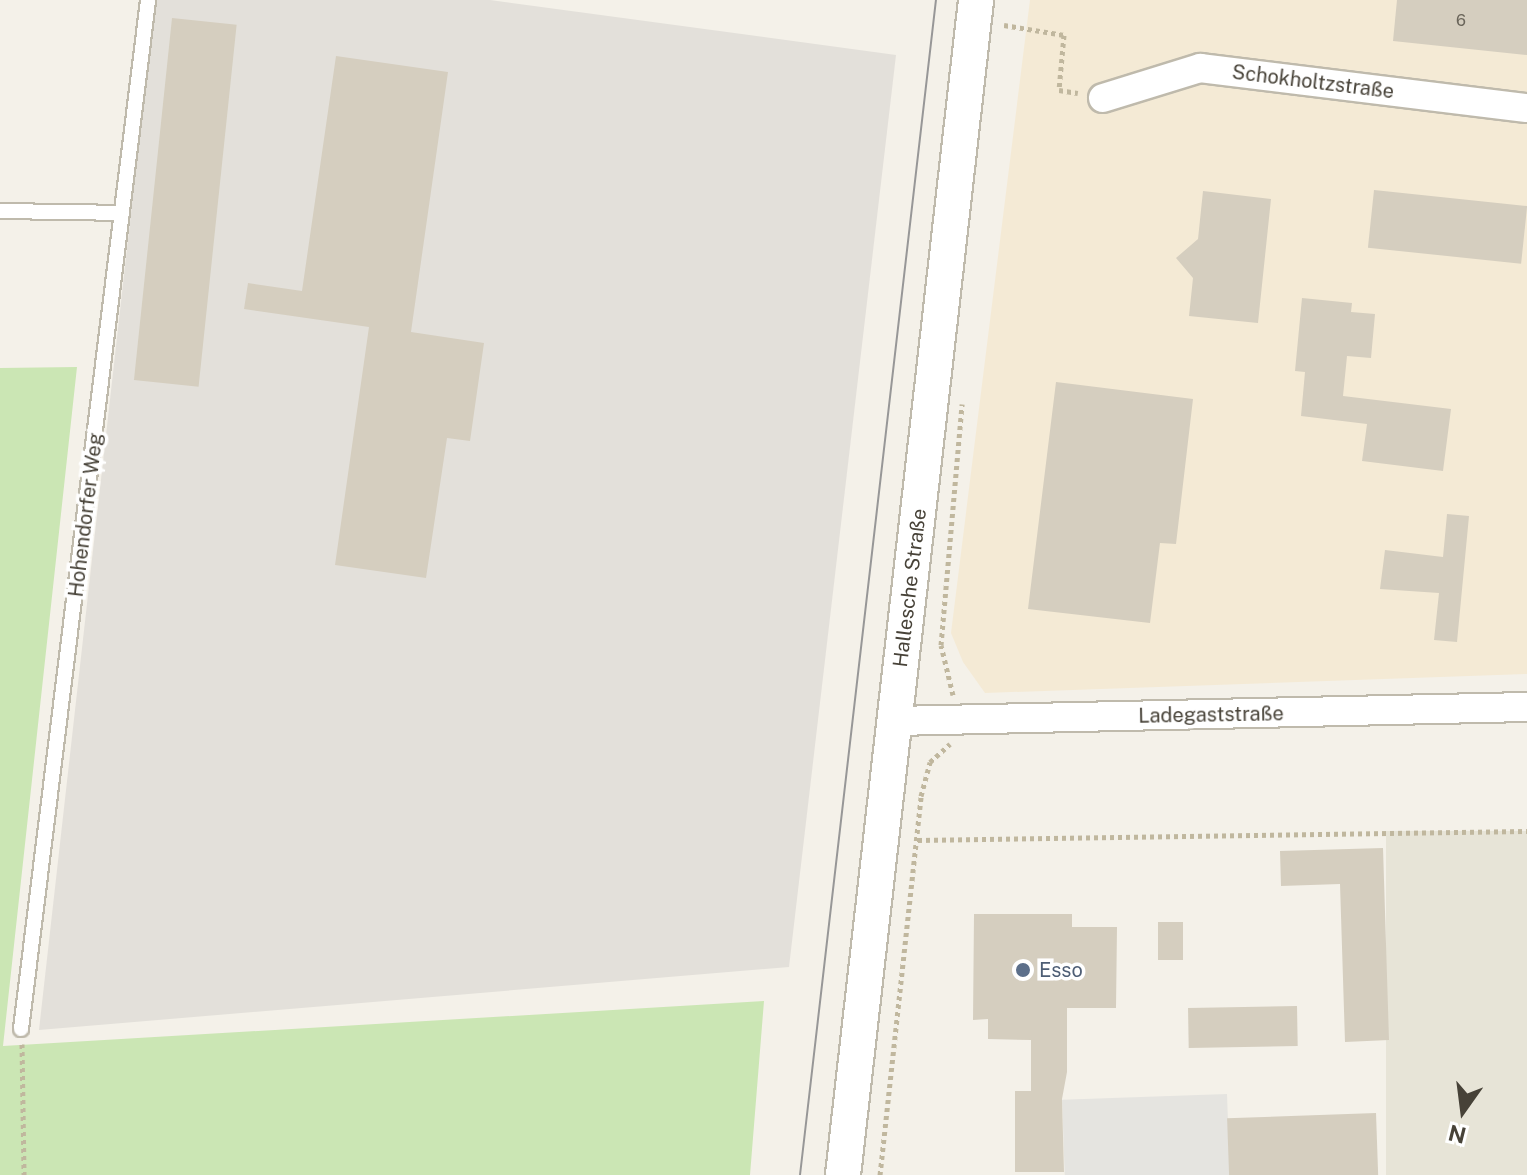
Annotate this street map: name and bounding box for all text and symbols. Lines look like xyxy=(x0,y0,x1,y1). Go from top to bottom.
house number: 6 xyxy=(1456,11,1466,31)
street label: Schokholtzstraße xyxy=(1231,60,1395,104)
street label: Hohendorfer Weg xyxy=(64,431,108,599)
street label: Hallesche Straße xyxy=(888,507,932,669)
street label: Ladegaststraße xyxy=(1138,702,1284,728)
place label: Esso xyxy=(1039,958,1083,982)
marker: Esso xyxy=(1014,961,1032,979)
north arrow xyxy=(1423,1071,1503,1151)
text: N xyxy=(1446,1120,1469,1149)

